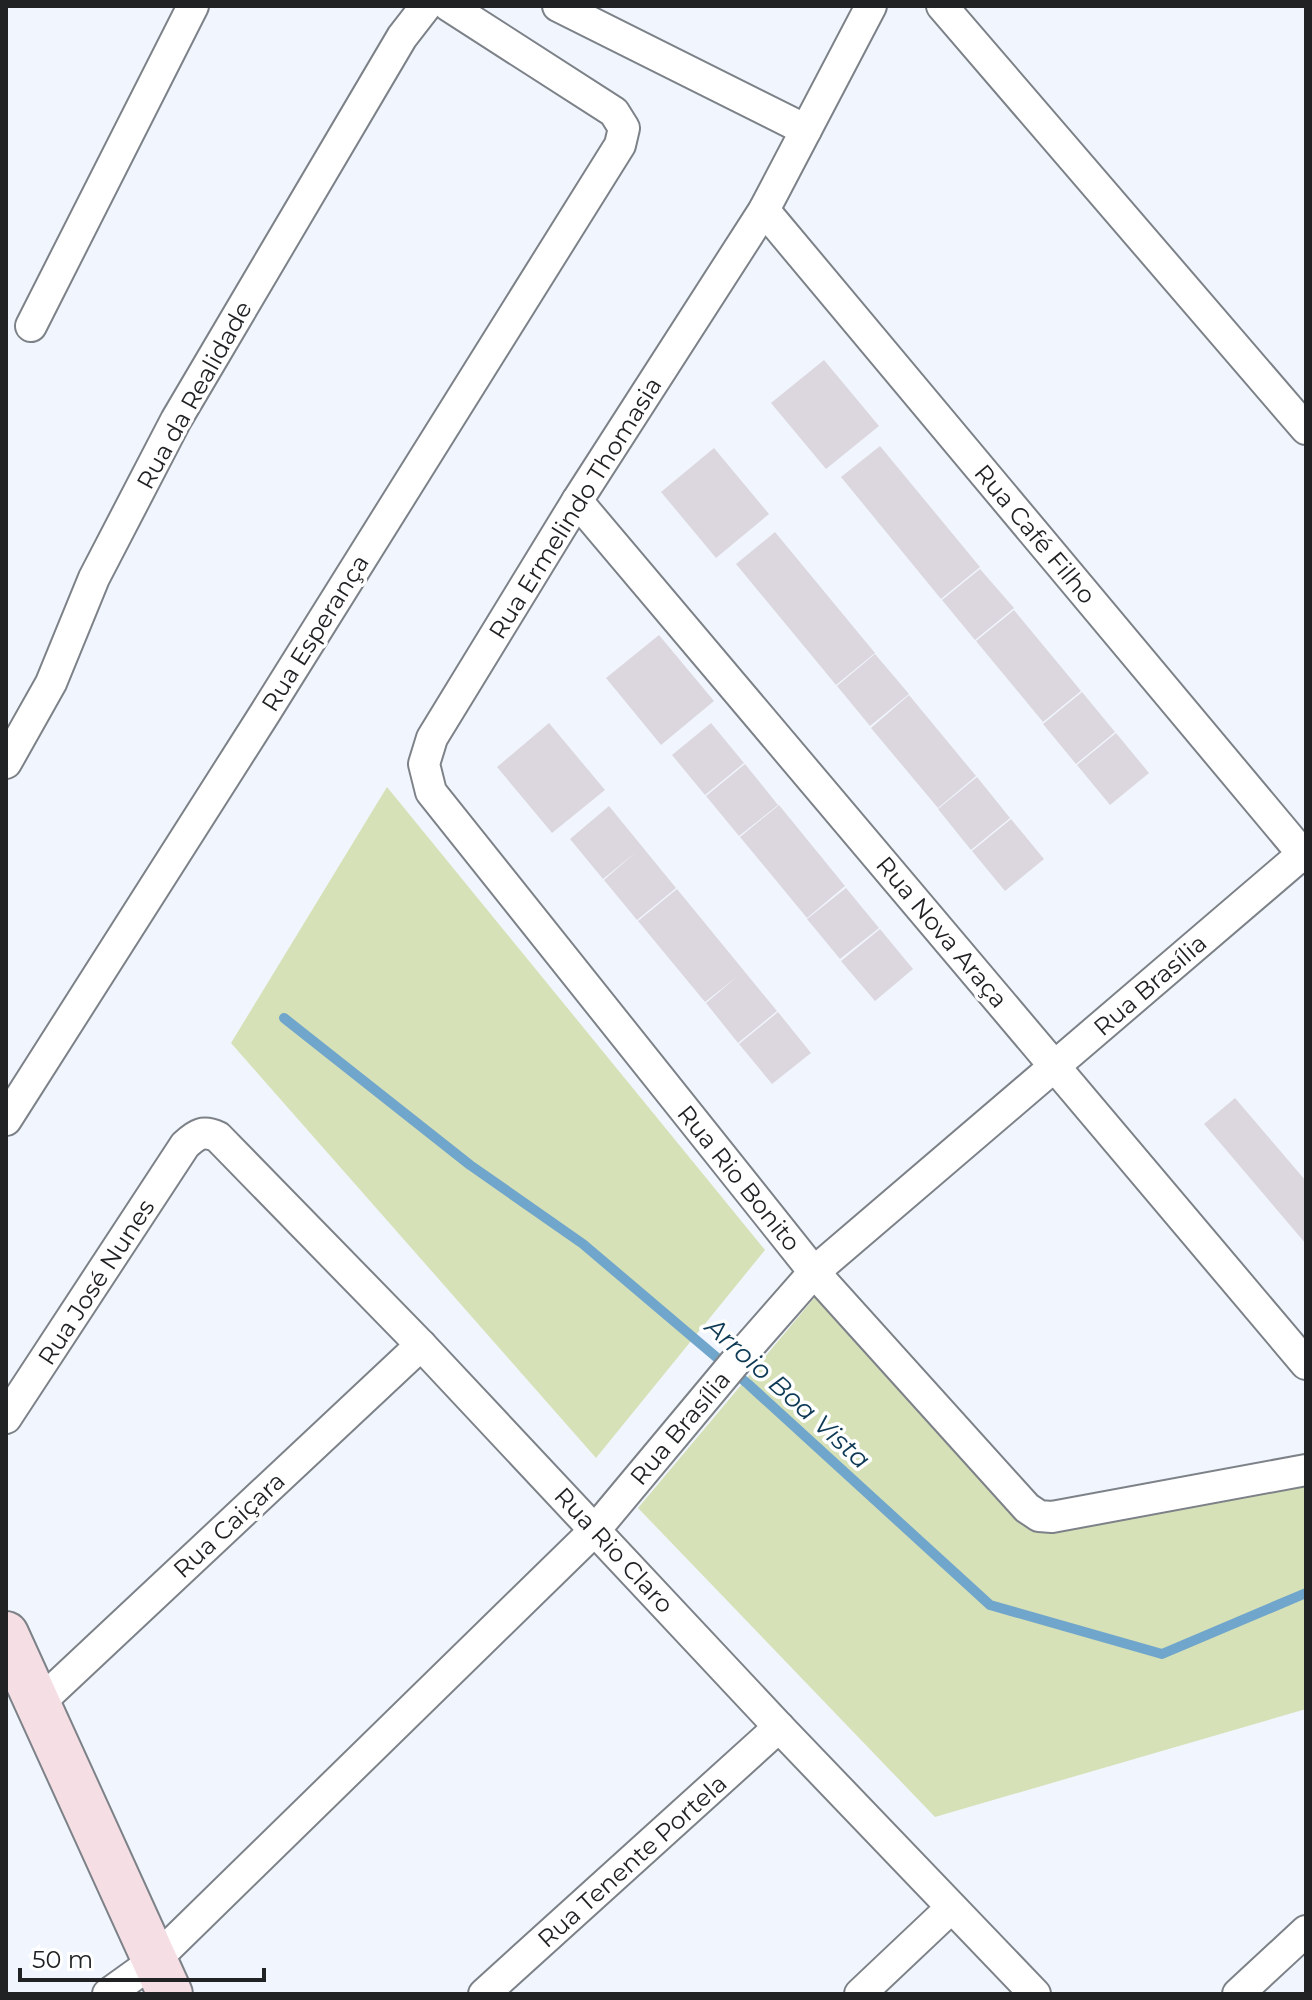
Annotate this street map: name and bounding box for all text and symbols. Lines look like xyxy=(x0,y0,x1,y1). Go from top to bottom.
street label: Rua da Realidade xyxy=(130,296,258,494)
street label: Rua Ermelindo Thomasia xyxy=(482,372,668,644)
street label: Rua Café Filho xyxy=(968,458,1102,610)
street label: Rua Esperança xyxy=(255,549,375,717)
street label: Rua Nova Araça xyxy=(870,850,1014,1014)
street label: Rua Brasília xyxy=(1088,928,1212,1042)
street label: Rua Rio Bonito xyxy=(671,1099,807,1257)
street label: Rua José Nunes xyxy=(32,1194,160,1370)
water label: Arroio Boa Vista xyxy=(697,1309,877,1475)
street label: Rua Brasília xyxy=(624,1365,736,1491)
street label: Rua Caiçara xyxy=(167,1466,291,1584)
street label: Rua Rio Claro xyxy=(548,1481,680,1619)
street label: Rua Tenente Portela xyxy=(532,1769,732,1953)
scale bar xyxy=(20,1932,264,1982)
text: 50 m xyxy=(32,1945,93,1974)

